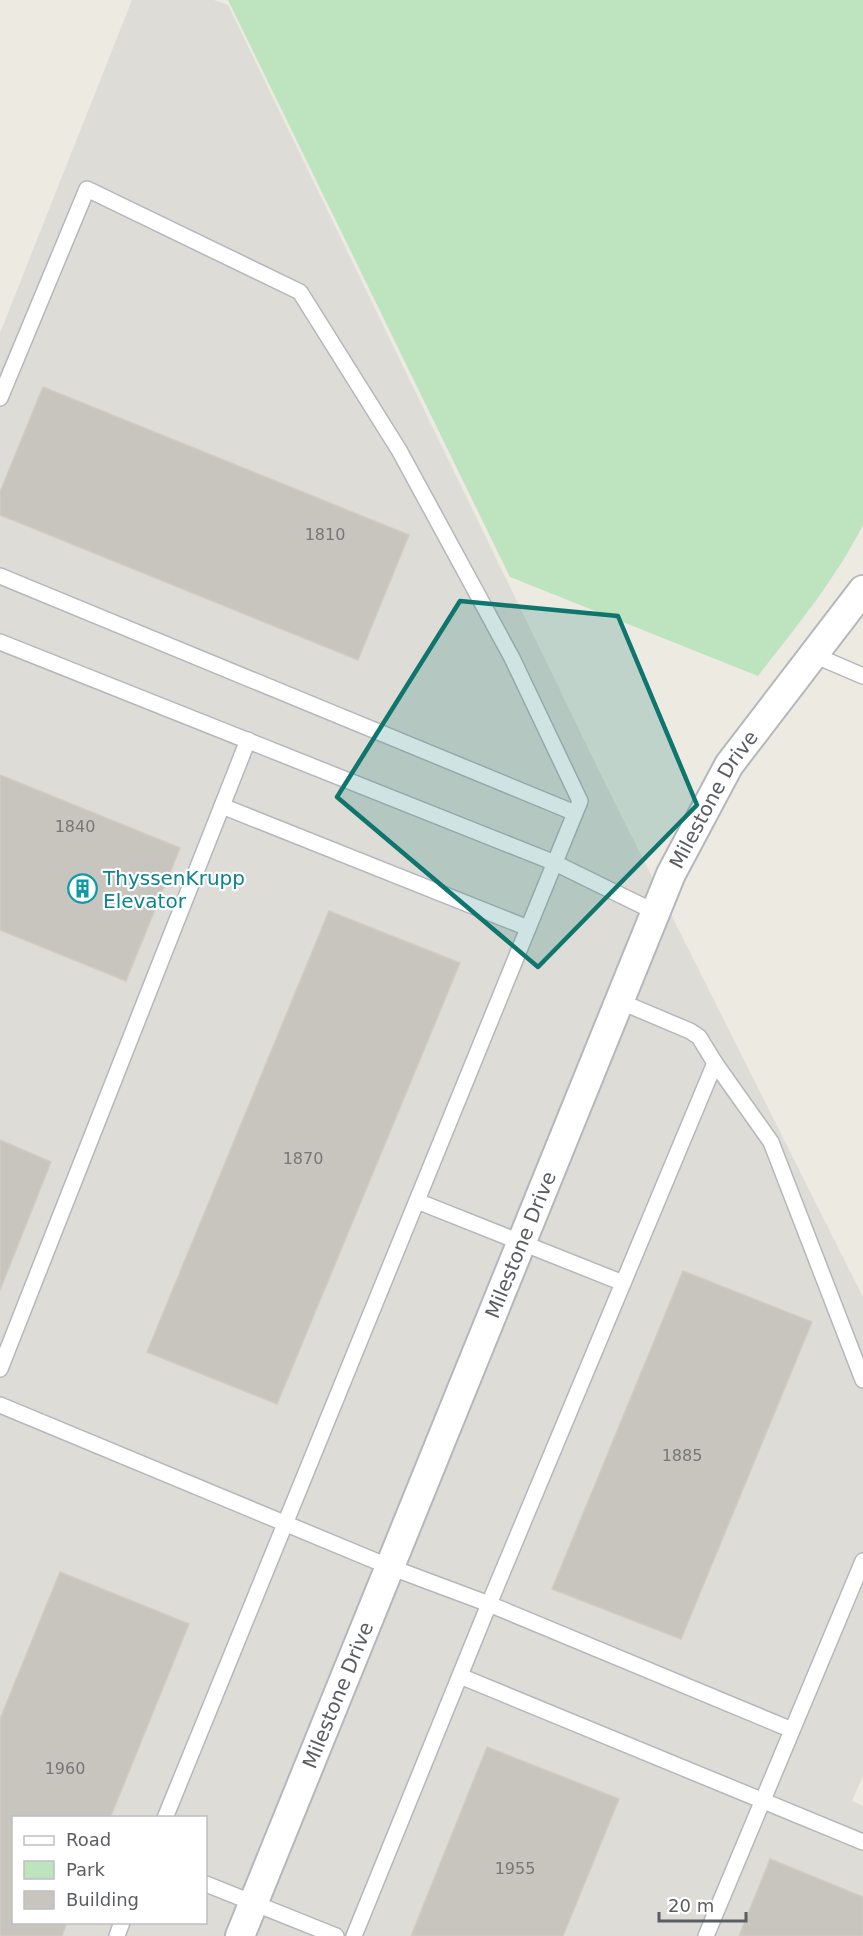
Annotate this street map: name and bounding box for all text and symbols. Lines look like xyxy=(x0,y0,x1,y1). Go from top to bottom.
house number: 1810 xyxy=(305,525,345,544)
street label: Milestone Drive xyxy=(664,726,763,873)
house number: 1840 xyxy=(55,817,95,836)
place label: ThyssenKrupp Elevator xyxy=(102,866,245,913)
building icon: ThyssenKrupp Elevator xyxy=(66,873,98,905)
house number: 1870 xyxy=(283,1149,323,1168)
street label: Milestone Drive xyxy=(480,1168,561,1322)
house number: 1885 xyxy=(662,1446,702,1465)
street label: Milestone Drive xyxy=(297,1618,378,1772)
house number: 1960 xyxy=(45,1759,85,1778)
legend xyxy=(12,1816,207,1924)
text: Road xyxy=(66,1829,111,1850)
text: Park xyxy=(66,1859,105,1880)
house number: 1955 xyxy=(495,1859,535,1878)
scale bar xyxy=(659,1885,746,1923)
text: Building xyxy=(66,1889,139,1910)
text: 20 m xyxy=(668,1895,714,1916)

